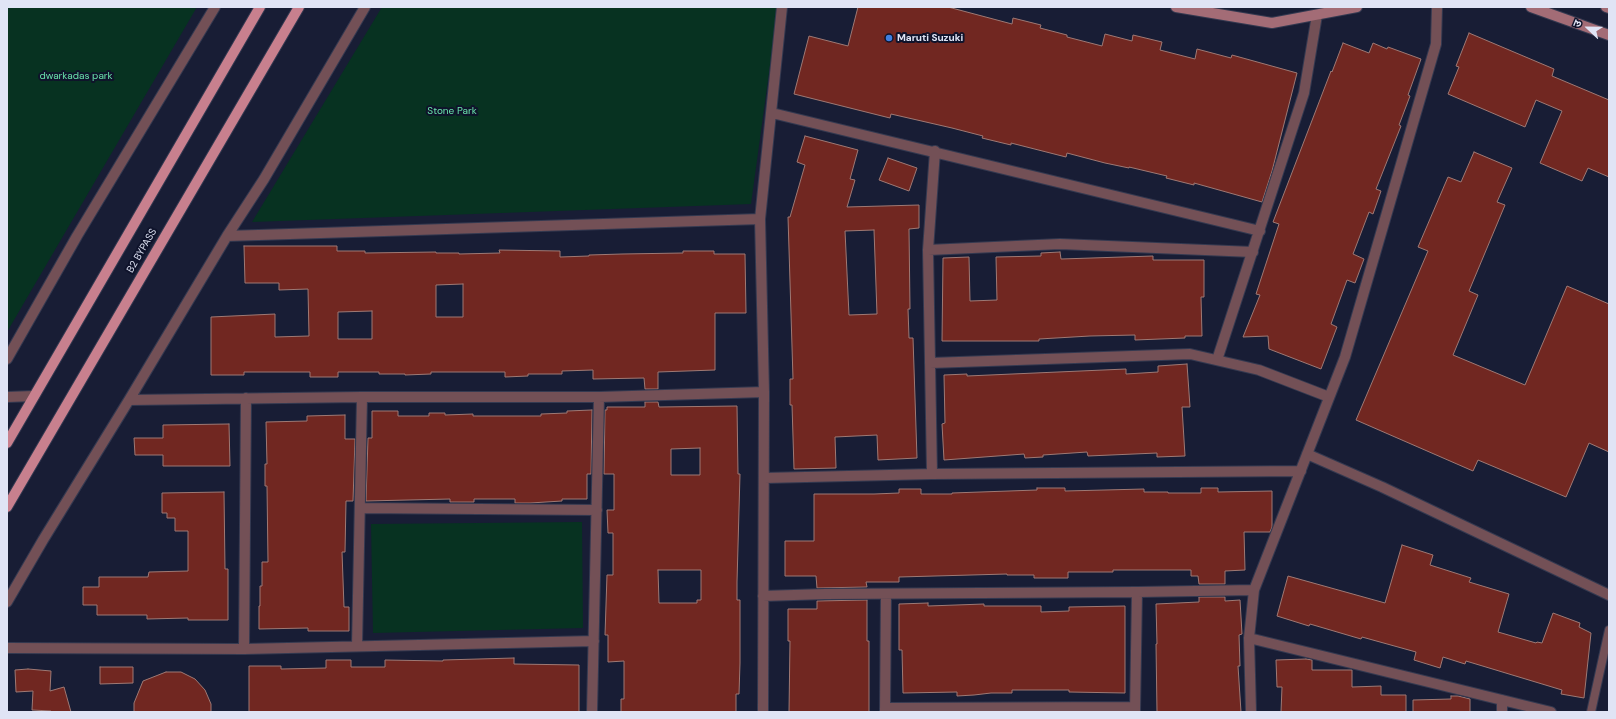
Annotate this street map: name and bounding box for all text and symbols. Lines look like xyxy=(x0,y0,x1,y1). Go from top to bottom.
north arrow xyxy=(1568,8,1608,48)
text: उ xyxy=(1569,18,1585,29)
place label: Maruti Suzuki xyxy=(897,32,963,44)
marker: Maruti Suzuki xyxy=(884,33,894,43)
park label: dwarkadas park xyxy=(39,70,113,82)
park label: Stone Park xyxy=(427,105,477,117)
street label: B2 BYPASS xyxy=(125,227,159,275)

